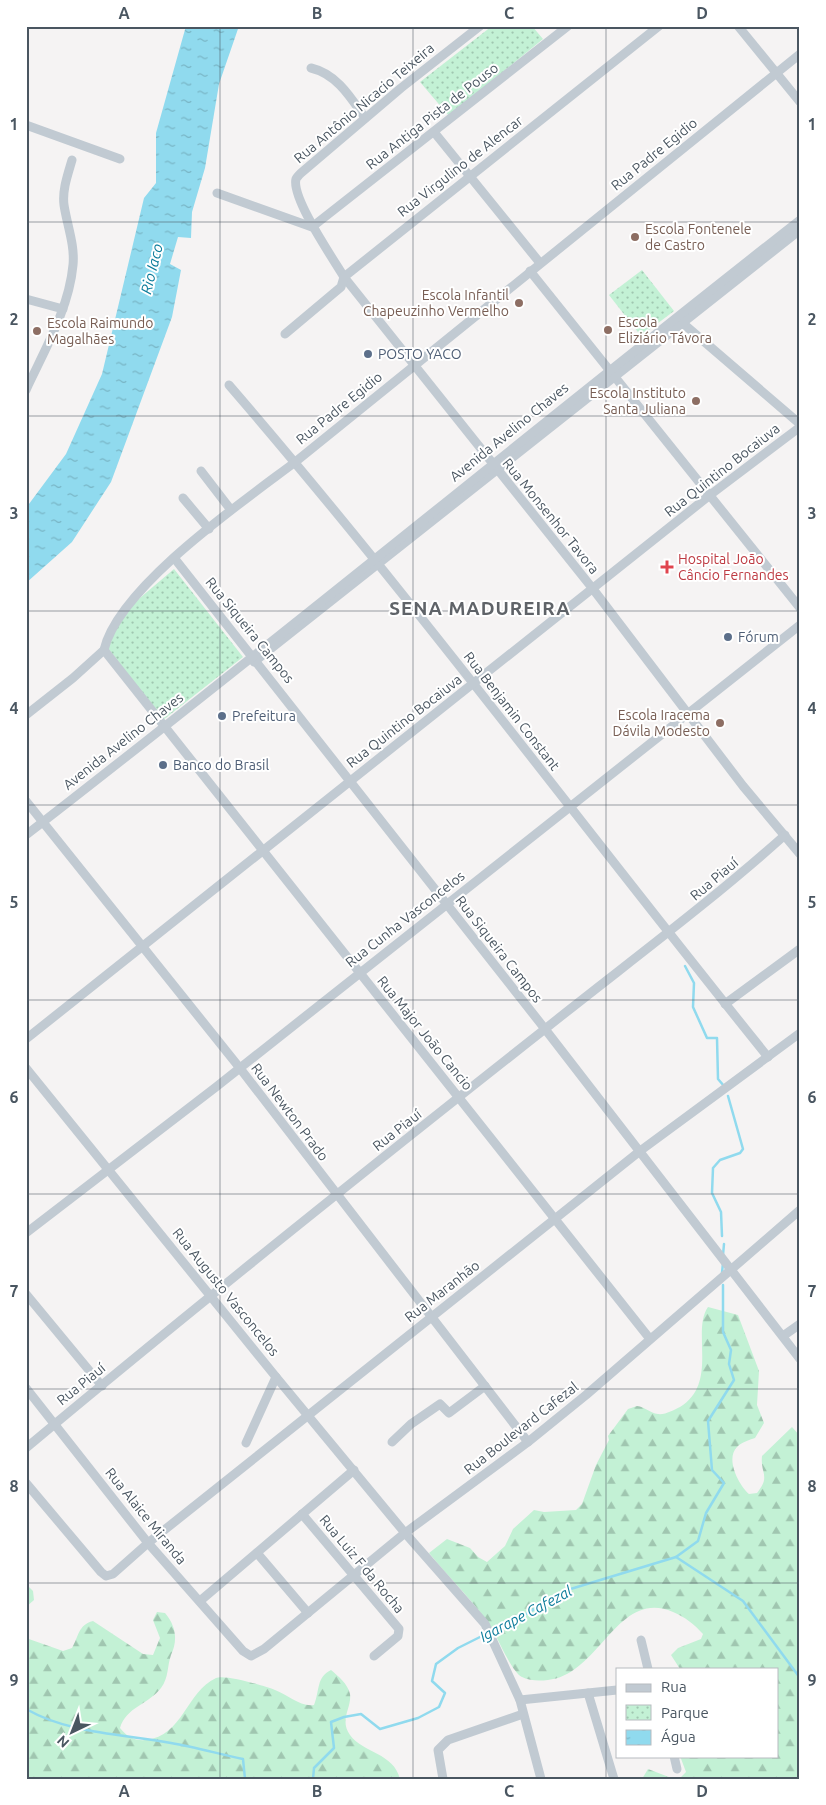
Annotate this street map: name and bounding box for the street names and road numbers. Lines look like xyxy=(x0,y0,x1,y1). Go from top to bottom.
street label: Rua Antônio Nicacio Teixeira xyxy=(291,40,437,166)
street label: Rua Antiga Pista de Pouso xyxy=(363,59,501,173)
street label: Rua Virgulino de Alencar xyxy=(394,112,526,220)
street label: Rua Padre Egidio xyxy=(608,114,700,194)
street label: Rua Padre Egidio xyxy=(293,368,385,448)
street label: Avenida Avelino Chaves xyxy=(447,379,571,485)
street label: Rua Quintino Bocaiuva xyxy=(661,420,783,520)
street label: Rua Monsenhor Tavora xyxy=(500,455,602,577)
street label: Rua Siqueira Campos xyxy=(202,574,298,686)
street label: Rua Benjamin Constant xyxy=(461,649,564,774)
street label: Rua Quintino Bocaiuva xyxy=(343,671,465,771)
street label: Avenida Avelino Chaves xyxy=(60,689,186,793)
street label: Rua Piauí xyxy=(687,854,742,904)
street label: Rua Cunha Vasconcelos xyxy=(342,868,468,970)
street label: Rua Siqueira Campos xyxy=(452,892,546,1006)
street label: Rua Major João Cancio xyxy=(374,973,476,1093)
street label: Rua Newton Prado xyxy=(248,1060,332,1164)
street label: Rua Piauí xyxy=(369,1106,425,1154)
street label: Rua Augusto Vasconcelos xyxy=(169,1225,283,1359)
street label: Rua Maranhão xyxy=(401,1257,483,1325)
street label: Rua Piauí xyxy=(54,1359,109,1408)
street label: Rua Boulevard Cafezal xyxy=(461,1378,582,1478)
street label: Rua Alaice Miranda xyxy=(102,1465,190,1567)
street label: Rua Luiz F da Rocha xyxy=(316,1512,408,1616)

